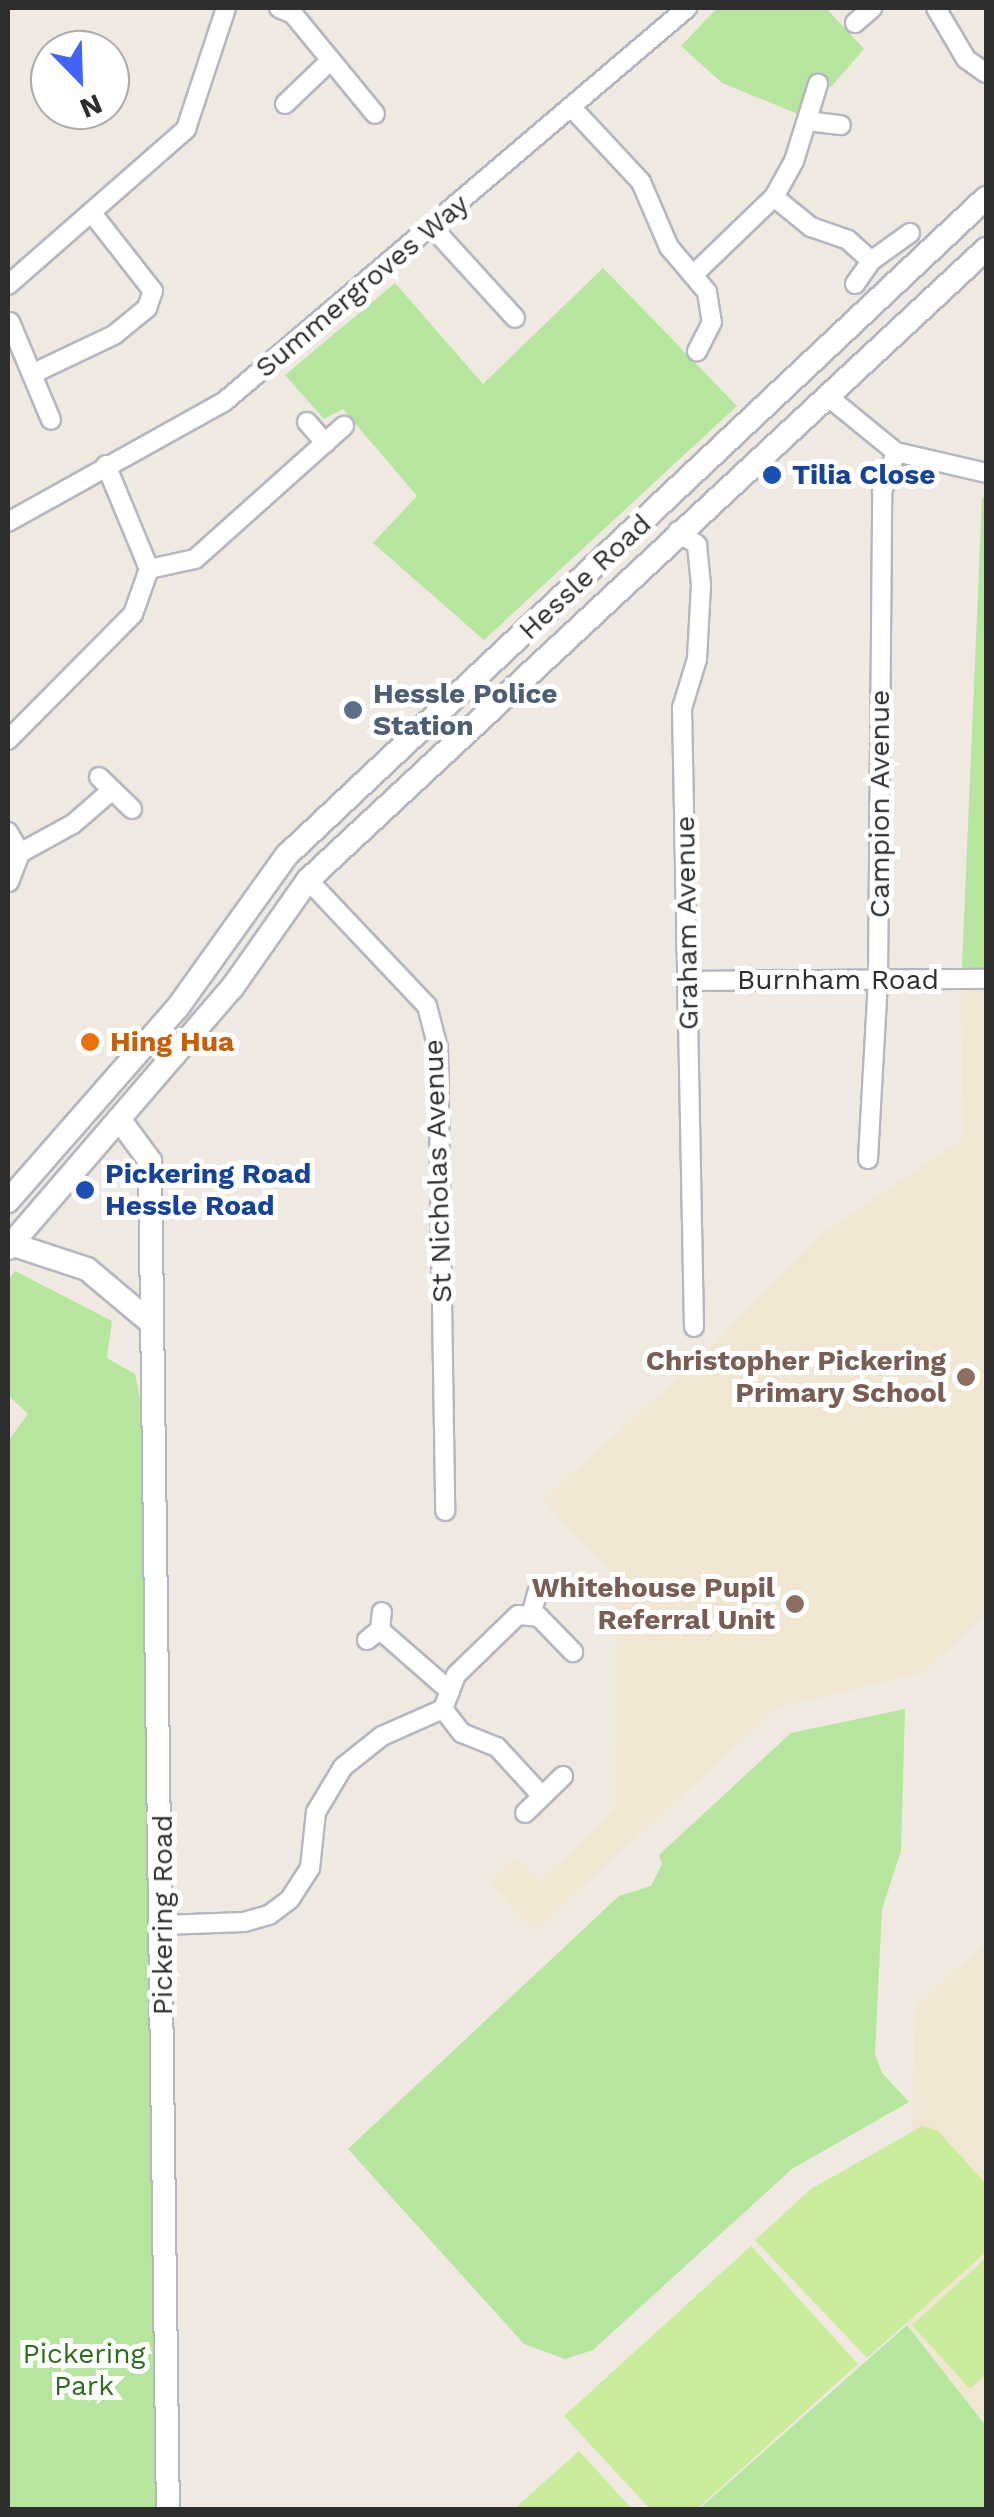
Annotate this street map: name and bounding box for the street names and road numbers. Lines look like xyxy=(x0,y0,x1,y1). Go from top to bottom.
street label: Summergroves Way xyxy=(248,187,476,385)
street label: Hessle Road xyxy=(512,507,658,647)
street label: Campion Avenue xyxy=(863,689,897,919)
street label: Graham Avenue xyxy=(668,815,706,1031)
street label: Burnham Road xyxy=(737,963,939,997)
street label: St Nicholas Avenue xyxy=(417,1038,459,1304)
street label: Pickering Road xyxy=(146,1815,180,2015)

